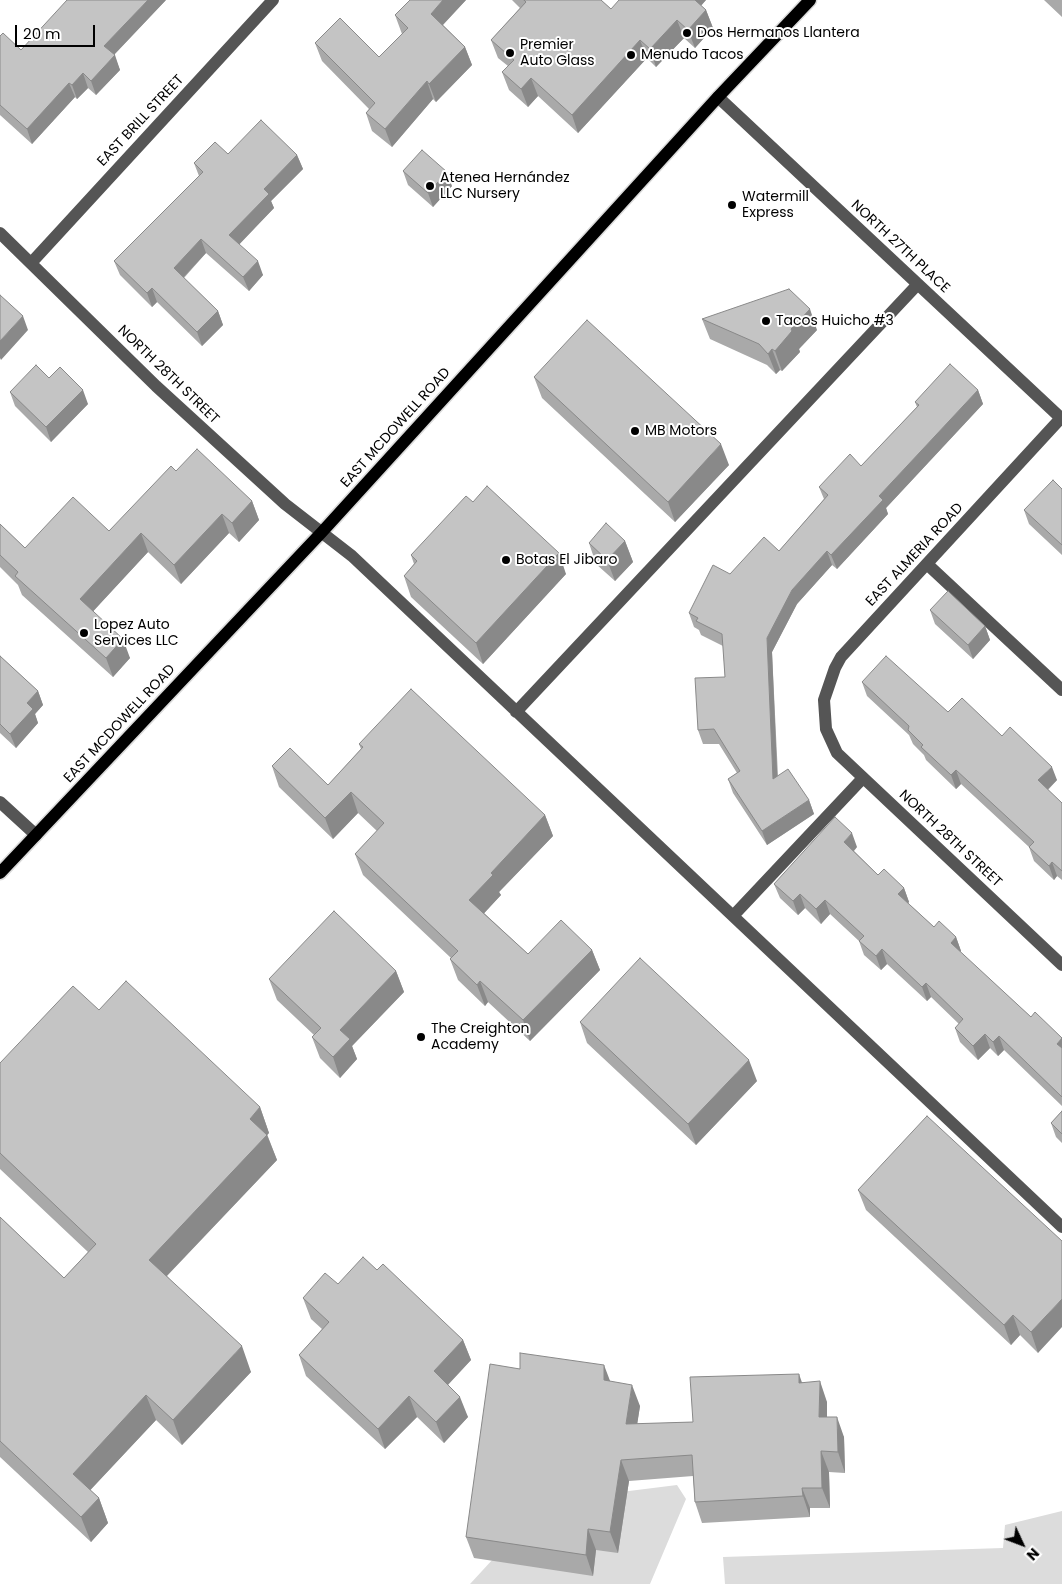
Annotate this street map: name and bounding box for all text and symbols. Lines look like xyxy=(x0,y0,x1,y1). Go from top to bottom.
scale bar xyxy=(18,15,98,47)
text: 20 m xyxy=(23,23,61,44)
place label: Dos Hermanos Llantera xyxy=(697,25,860,41)
marker: Dos Hermanos Llantera xyxy=(681,27,693,39)
place label: Premier Auto Glass xyxy=(520,37,595,70)
marker: Premier Auto Glass xyxy=(504,47,516,59)
place label: Menudo Tacos xyxy=(641,47,744,63)
marker: Menudo Tacos xyxy=(625,49,637,61)
street label: EAST BRILL STREET xyxy=(94,72,188,170)
place label: Atenea Hernández LLC Nursery xyxy=(440,170,570,202)
marker: Atenea Hernández LLC Nursery xyxy=(424,180,436,192)
place label: Watermill Express xyxy=(742,189,809,222)
street label: NORTH 27TH PLACE xyxy=(847,197,953,297)
marker: Watermill Express xyxy=(726,199,738,211)
place label: Tacos Huicho #3 xyxy=(776,313,894,329)
marker: Tacos Huicho #3 xyxy=(760,315,772,327)
street label: NORTH 28TH STREET xyxy=(114,322,222,428)
street label: EAST MCDOWELL ROAD xyxy=(338,365,454,491)
place label: MB Motors xyxy=(645,423,717,439)
marker: MB Motors xyxy=(629,425,641,437)
street label: EAST ALMERIA ROAD xyxy=(863,500,967,610)
place label: Botas El Jibaro xyxy=(516,552,617,568)
marker: Botas El Jibaro xyxy=(500,554,512,566)
place label: Lopez Auto Services LLC xyxy=(94,617,179,650)
marker: Lopez Auto Services LLC xyxy=(78,627,90,639)
street label: EAST MCDOWELL ROAD xyxy=(61,661,179,787)
street label: NORTH 28TH STREET xyxy=(895,787,1005,891)
place label: The Creighton Academy xyxy=(431,1021,530,1054)
marker: The Creighton Academy xyxy=(415,1031,427,1043)
north arrow xyxy=(997,1519,1047,1569)
text: N xyxy=(1022,1544,1044,1565)

